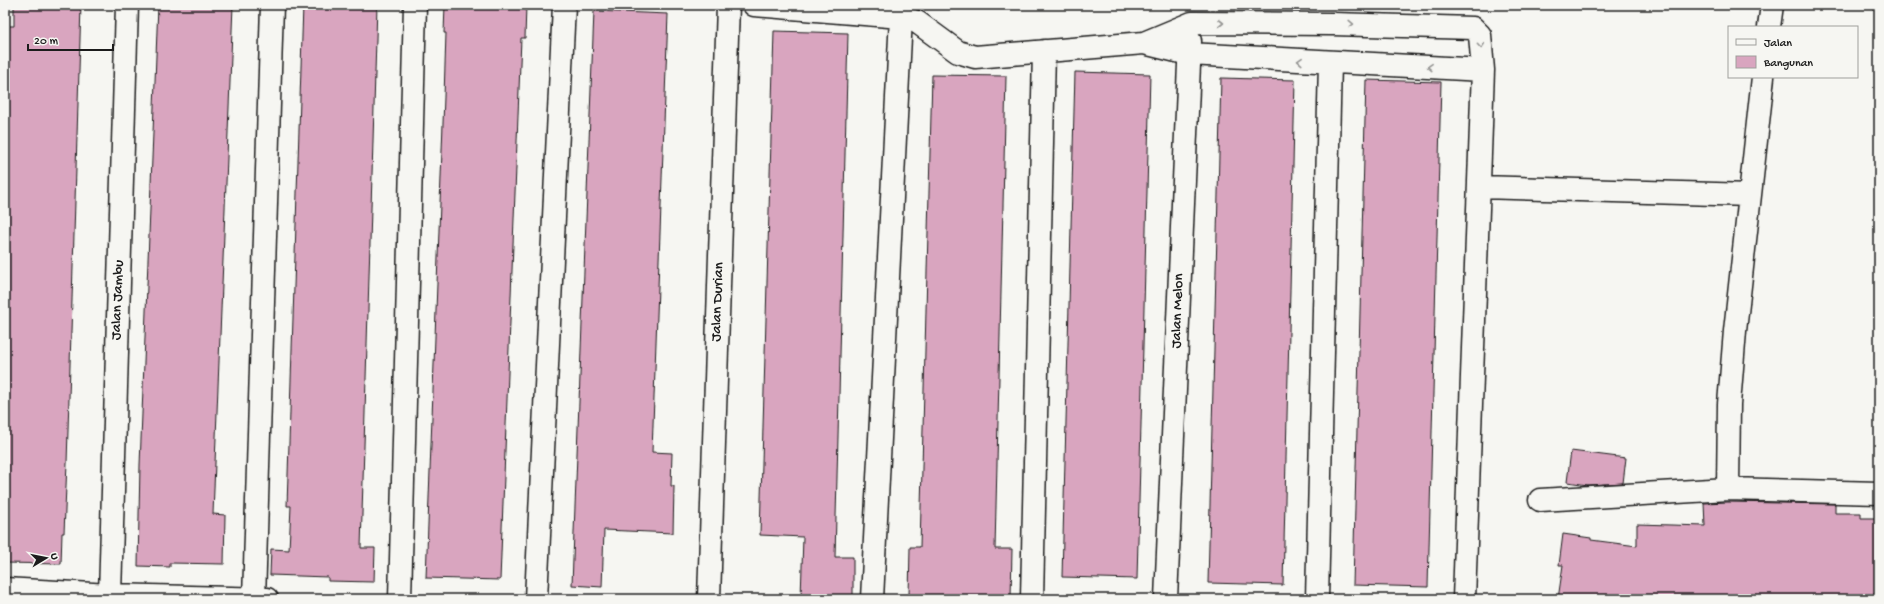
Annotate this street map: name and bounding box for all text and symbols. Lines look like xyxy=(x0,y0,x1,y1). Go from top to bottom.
one-way arrow xyxy=(1218,19,1224,27)
one-way arrow xyxy=(1348,20,1354,28)
scale bar xyxy=(28,26,113,52)
legend xyxy=(1728,26,1858,78)
text: 20 m xyxy=(34,35,59,49)
text: Jalan xyxy=(1764,37,1792,51)
one-way arrow xyxy=(1477,43,1486,49)
one-way arrow xyxy=(1297,56,1303,65)
text: Bangunan xyxy=(1763,57,1813,71)
one-way arrow xyxy=(1427,63,1433,72)
street label: Jalan Jambu xyxy=(108,259,128,341)
street label: Jalan Durian xyxy=(708,262,728,342)
street label: Jalan Melon xyxy=(1168,273,1188,349)
north arrow xyxy=(26,538,66,578)
text: U xyxy=(47,552,60,561)

